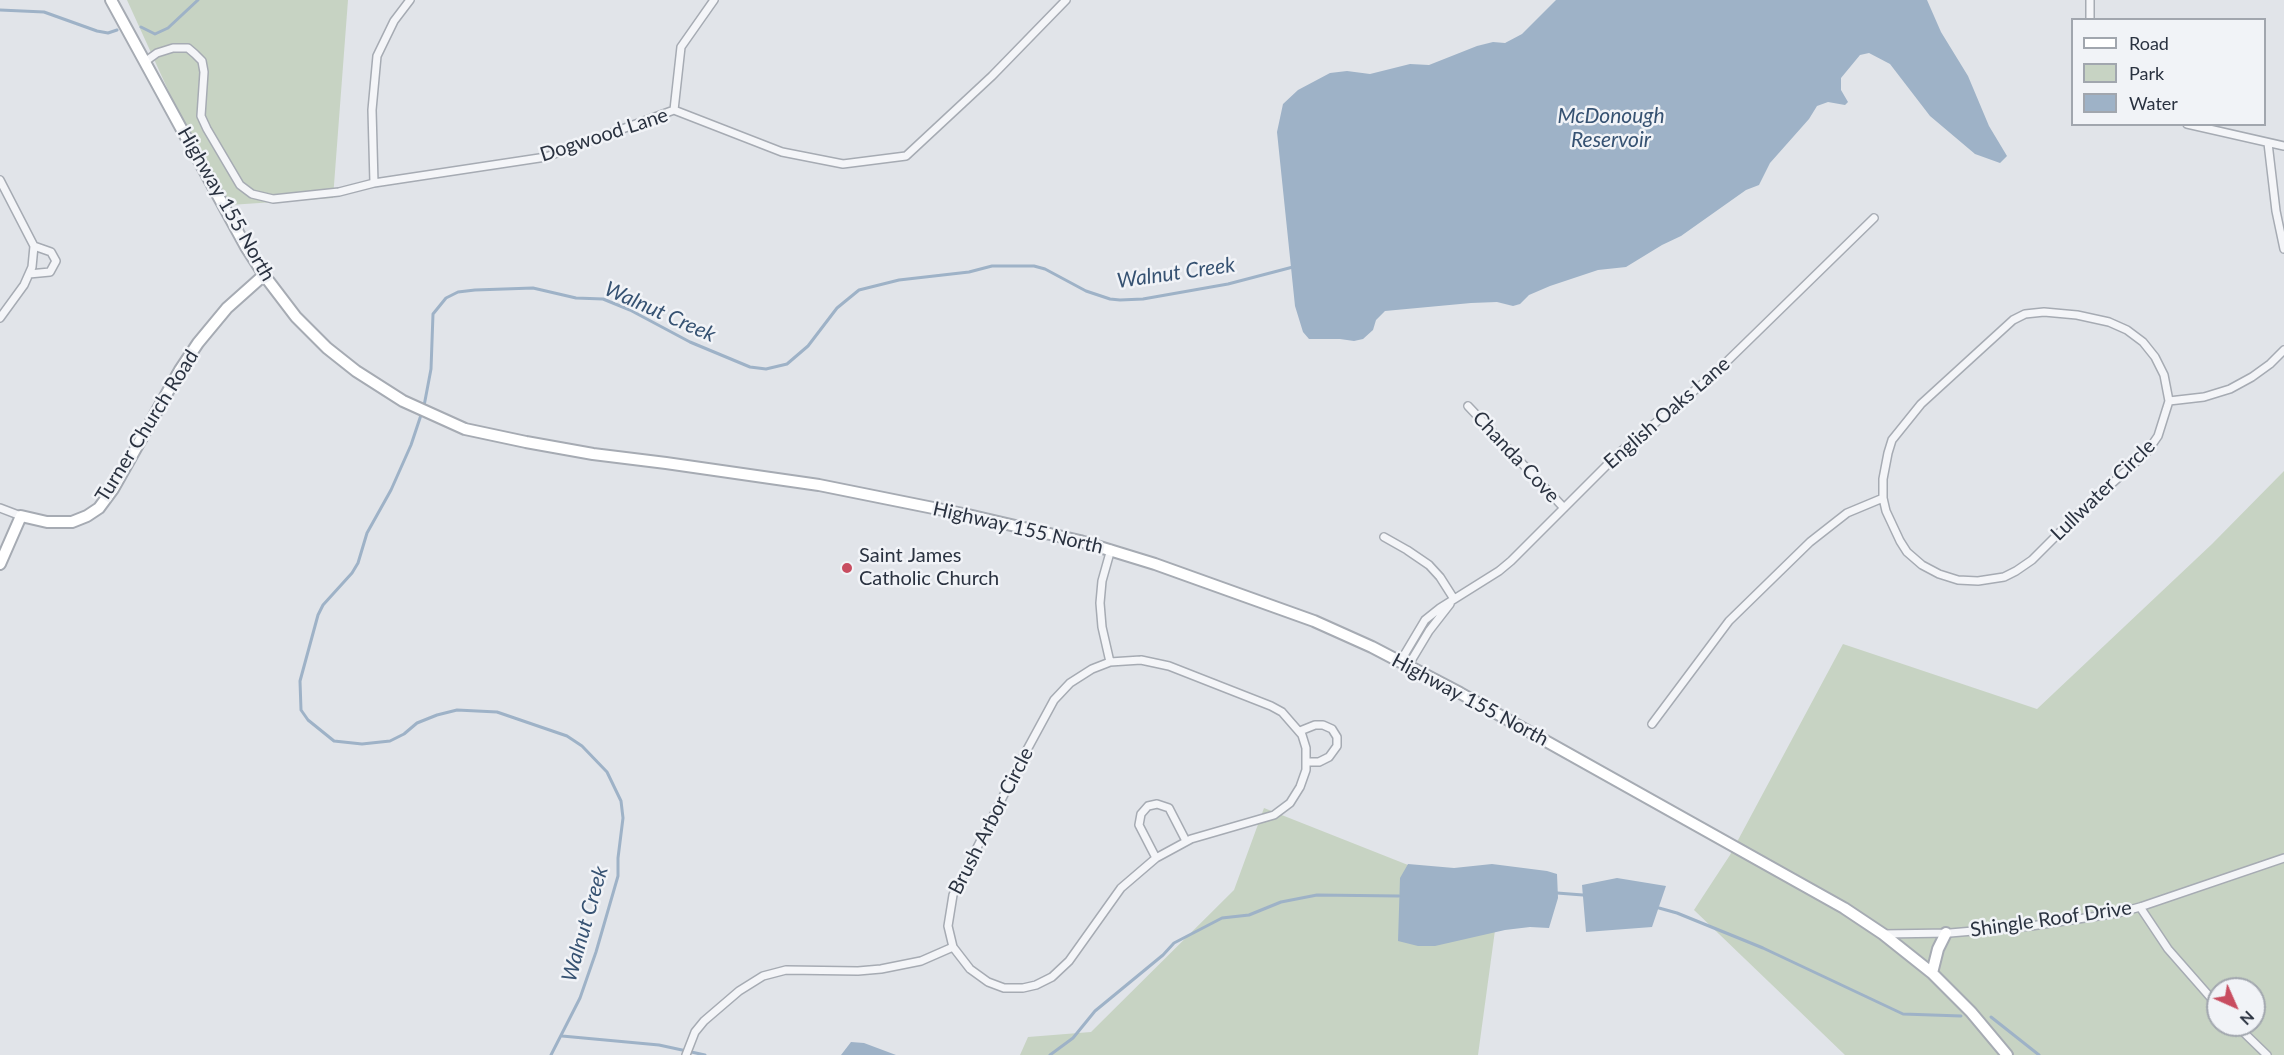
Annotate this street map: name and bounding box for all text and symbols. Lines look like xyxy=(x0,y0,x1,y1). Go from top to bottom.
legend xyxy=(2071,18,2266,126)
text: Road xyxy=(2129,32,2169,54)
text: Park xyxy=(2129,62,2164,84)
text: Water xyxy=(2129,92,2178,114)
street label: Dogwood Lane xyxy=(537,103,671,167)
water label: McDonough Reservoir xyxy=(1557,103,1665,153)
street label: Highway 155 North xyxy=(172,123,280,285)
water label: Walnut Creek xyxy=(1115,252,1237,294)
water label: Walnut Creek xyxy=(601,276,719,348)
street label: Turner Church Road xyxy=(90,345,204,507)
street label: English Oaks Lane xyxy=(1599,352,1735,474)
street label: Chanda Cove xyxy=(1467,406,1565,508)
street label: Lullwater Circle xyxy=(2046,434,2160,546)
street label: Highway 155 North xyxy=(931,497,1105,559)
place label: Saint James Catholic Church xyxy=(859,544,999,591)
marker: Saint James Catholic Church xyxy=(840,561,854,575)
street label: Highway 155 North xyxy=(1388,649,1552,751)
street label: Brush Arbor Circle xyxy=(944,744,1038,898)
water label: Walnut Creek xyxy=(557,863,613,985)
street label: Shingle Roof Drive xyxy=(1969,896,2133,942)
north arrow xyxy=(2206,977,2266,1037)
text: N xyxy=(2237,1008,2259,1030)

